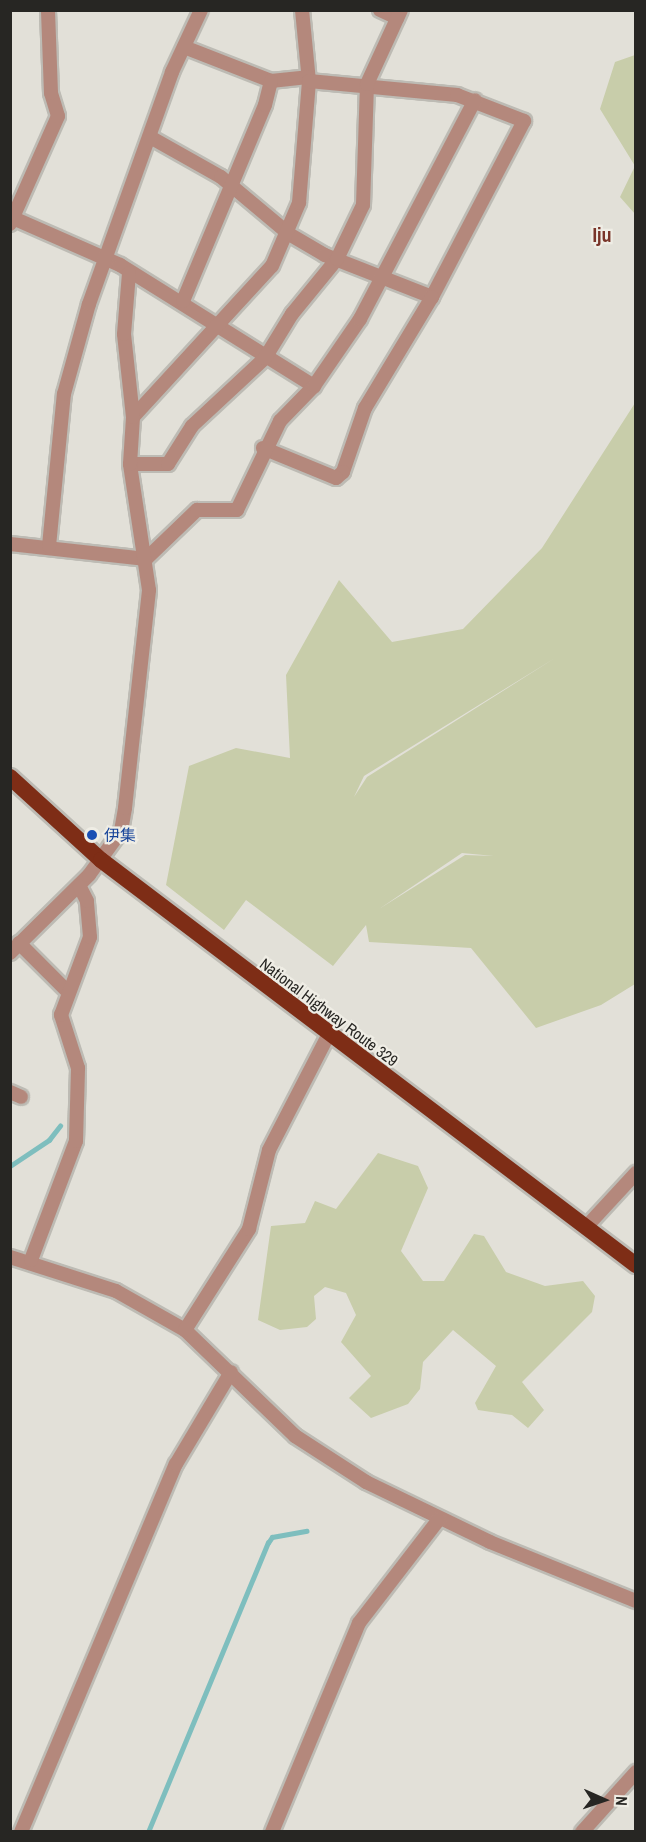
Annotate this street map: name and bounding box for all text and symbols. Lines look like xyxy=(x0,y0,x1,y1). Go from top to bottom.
district label: Iju xyxy=(592,222,612,246)
place label: 伊集 xyxy=(104,825,136,845)
marker: 伊集 xyxy=(85,828,99,842)
street label: National Highway Route 329 xyxy=(256,954,402,1070)
north arrow xyxy=(574,1770,634,1830)
text: N xyxy=(611,1796,633,1806)

